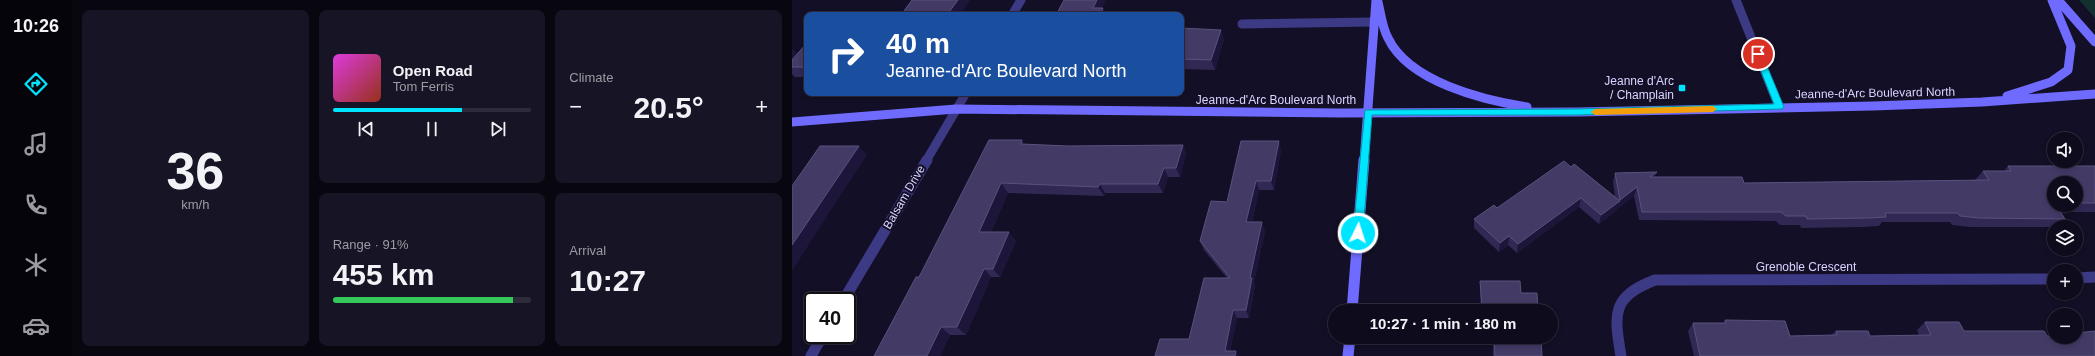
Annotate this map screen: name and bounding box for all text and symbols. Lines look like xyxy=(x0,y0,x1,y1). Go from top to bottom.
text: 10:26 xyxy=(13,16,59,36)
icon: right xyxy=(820,28,872,80)
text: 40 m xyxy=(886,28,950,59)
pin xyxy=(1741,37,1775,71)
icon: arrive xyxy=(1747,43,1769,65)
text: Jeanne-d'Arc Boulevard North xyxy=(886,61,1127,81)
text: Open Road xyxy=(393,62,473,79)
icon: directions xyxy=(22,70,50,98)
text: Climate xyxy=(569,70,613,85)
place label: Jeanne d'Arc / Champlain xyxy=(1604,74,1674,102)
text: Tom Ferris xyxy=(393,79,454,94)
marker: Jeanne d'Arc / Champlain xyxy=(1677,83,1687,93)
street label: Jeanne-d'Arc Boulevard North xyxy=(1795,85,1955,101)
text: 20.5° xyxy=(633,91,704,124)
street label: Jeanne-d'Arc Boulevard North xyxy=(1196,93,1356,107)
text: − xyxy=(569,94,582,119)
text: + xyxy=(755,94,768,119)
icon: previous xyxy=(355,118,377,140)
icon: pause xyxy=(421,118,443,140)
icon: next xyxy=(487,118,509,140)
icon: music xyxy=(22,130,50,158)
map controls xyxy=(2047,132,2083,344)
button: sound xyxy=(2047,132,2083,168)
text: 36 xyxy=(166,142,224,200)
street label: Balsam Drive xyxy=(880,162,928,231)
button: search xyxy=(2047,176,2083,212)
icon: phone xyxy=(22,191,50,219)
text: km/h xyxy=(181,197,209,212)
position arrow xyxy=(1337,212,1379,254)
button: layers xyxy=(2047,220,2083,256)
text: Range · 91% xyxy=(333,237,409,252)
text: Arrival xyxy=(569,243,606,258)
icon: climate xyxy=(22,251,50,279)
text: 455 km xyxy=(333,258,434,291)
street label: Grenoble Crescent xyxy=(1756,260,1857,274)
text: 10:27 xyxy=(569,264,646,297)
button: + xyxy=(2047,264,2083,300)
speed limit sign: 40 xyxy=(804,292,856,344)
button: − xyxy=(2047,308,2083,344)
icon: car xyxy=(22,312,50,340)
text: 10:27 · 1 min · 180 m xyxy=(1370,315,1516,332)

